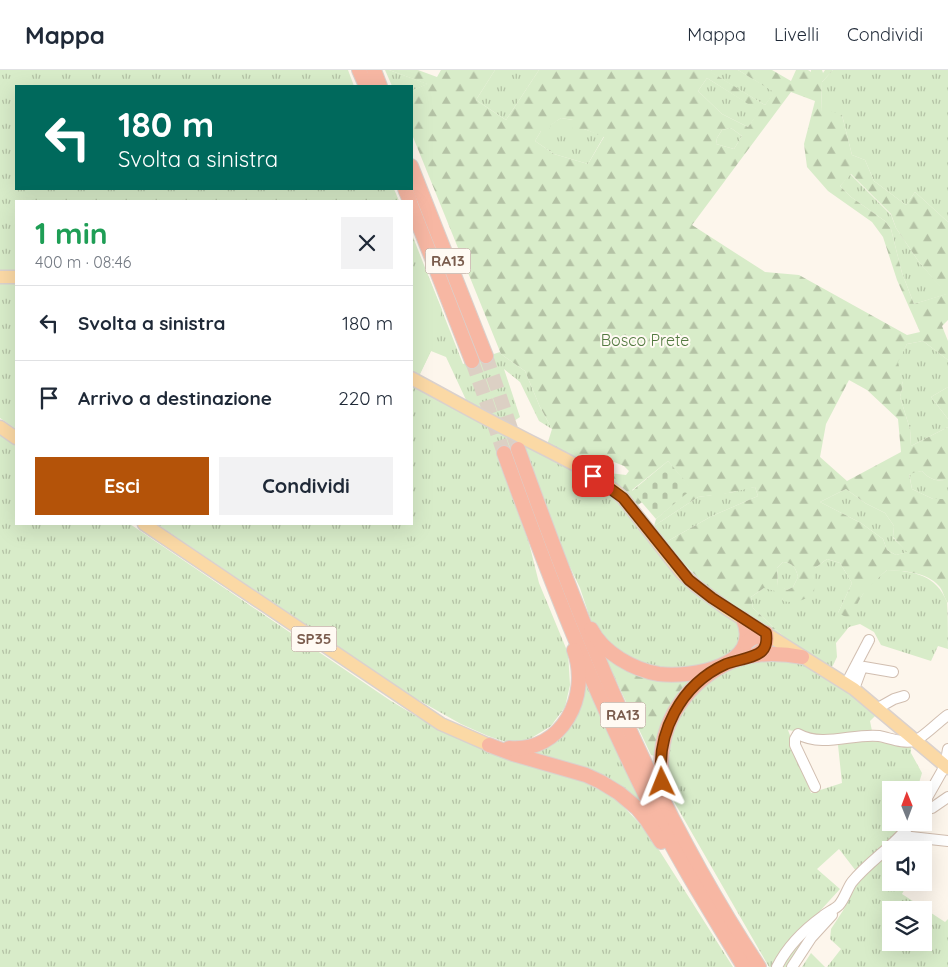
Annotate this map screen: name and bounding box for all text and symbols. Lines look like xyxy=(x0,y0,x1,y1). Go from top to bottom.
text: Mappa xyxy=(25,20,105,50)
text: Mappa xyxy=(687,23,746,46)
text: Livelli xyxy=(774,23,819,46)
text: Condividi xyxy=(847,23,923,46)
text: 180 m xyxy=(118,102,214,146)
icon: left xyxy=(35,105,100,170)
text: Svolta a sinistra xyxy=(118,145,278,173)
text: 1 min xyxy=(35,214,108,252)
button: close xyxy=(341,217,393,269)
road number: RA13 xyxy=(426,248,470,274)
text: 400 m · 08:46 xyxy=(35,252,131,272)
icon: left xyxy=(35,309,63,337)
text: Svolta a sinistra xyxy=(78,311,225,335)
text: 180 m xyxy=(342,311,393,335)
park label: Bosco Prete xyxy=(601,330,689,350)
icon: arrive xyxy=(35,384,63,412)
text: Arrivo a destinazione xyxy=(78,386,272,410)
text: 220 m xyxy=(338,386,393,410)
pin xyxy=(572,455,614,497)
button: Esci xyxy=(35,457,209,515)
button: Condividi xyxy=(219,457,393,515)
icon: arrive xyxy=(579,462,607,490)
road number: SP35 xyxy=(292,626,336,652)
road number: RA13 xyxy=(600,702,646,728)
position arrow xyxy=(635,755,687,807)
north arrow xyxy=(882,781,932,831)
map controls xyxy=(882,781,932,951)
button: sound xyxy=(882,841,932,891)
button: layers xyxy=(882,901,932,951)

